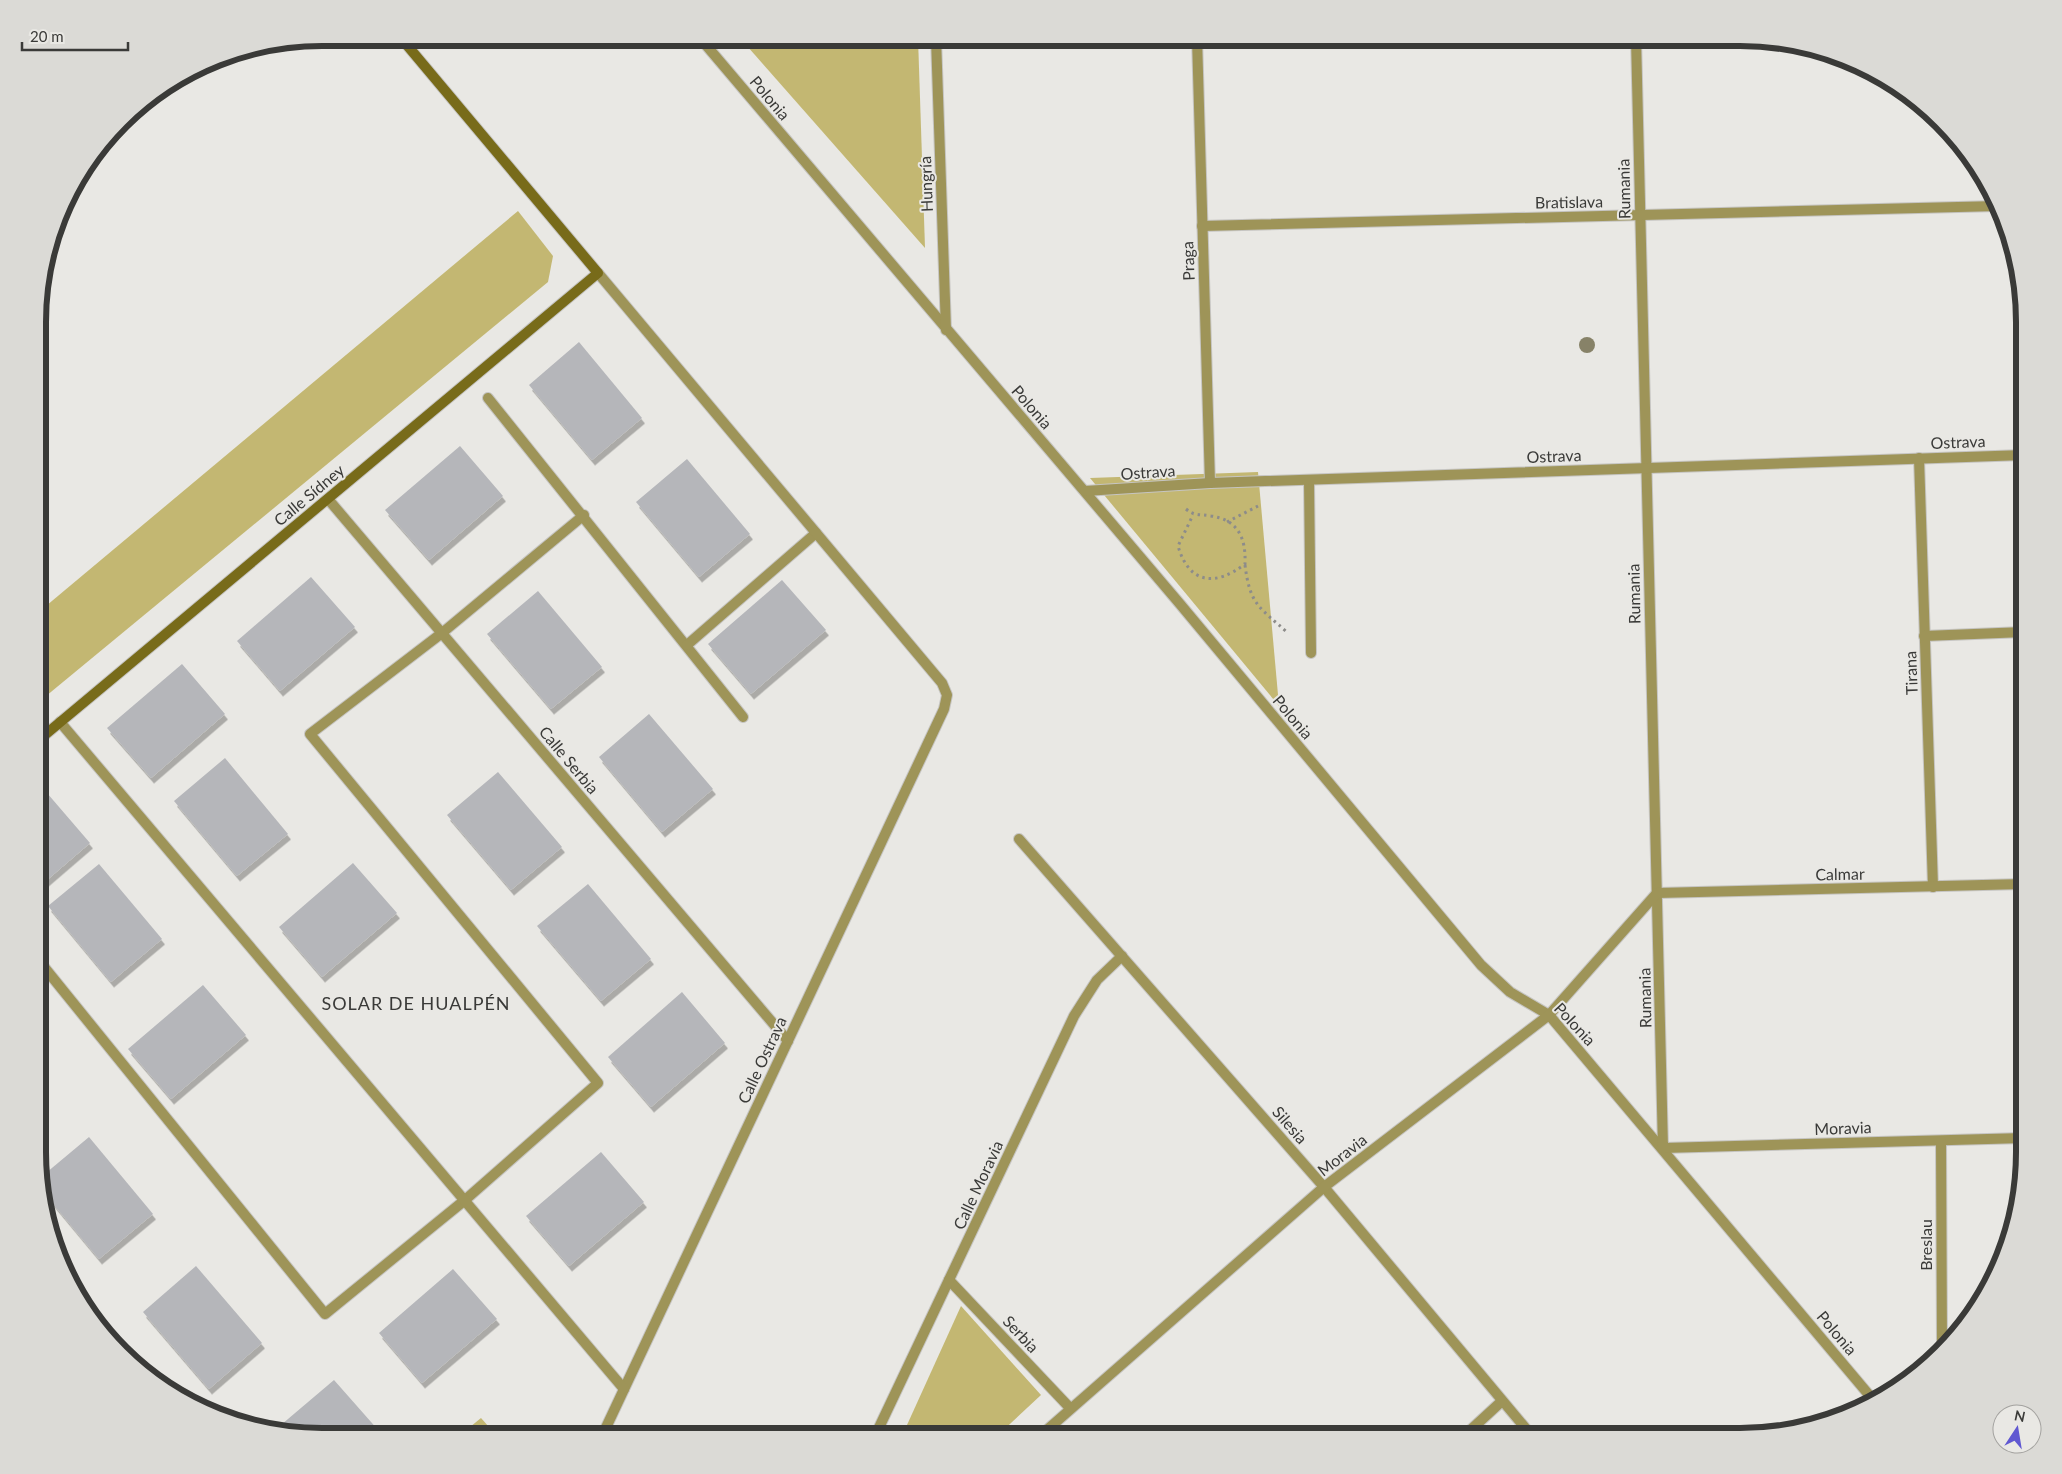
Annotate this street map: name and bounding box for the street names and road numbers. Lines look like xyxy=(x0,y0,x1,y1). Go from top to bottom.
street label: Polonia xyxy=(746,72,794,124)
street label: Hungría xyxy=(915,156,936,212)
street label: Rumania xyxy=(1613,159,1634,219)
street label: Bratislava xyxy=(1535,191,1603,212)
street label: Praga xyxy=(1177,241,1198,281)
street label: Polonia xyxy=(1008,381,1057,432)
street label: Ostrava xyxy=(1930,431,1986,452)
street label: Ostrava xyxy=(1526,445,1582,466)
street label: Calle Sídney xyxy=(270,459,348,529)
street label: Ostrava xyxy=(1120,460,1176,483)
street label: Rumania xyxy=(1623,564,1644,624)
street label: Tirana xyxy=(1900,651,1921,695)
street label: Polonia xyxy=(1269,691,1317,743)
street label: Calle Serbia xyxy=(536,722,603,797)
street label: Calmar xyxy=(1815,864,1865,883)
street label: Rumania xyxy=(1634,968,1655,1028)
street label: Polonia xyxy=(1551,998,1600,1049)
street label: Calle Ostrava xyxy=(733,1013,790,1106)
street label: Silesia xyxy=(1269,1102,1312,1147)
street label: Moravia xyxy=(1814,1117,1872,1138)
street label: Moravia xyxy=(1313,1130,1370,1180)
street label: Calle Moravia xyxy=(949,1137,1006,1232)
street label: Breslau xyxy=(1916,1219,1935,1271)
street label: Polonia xyxy=(1813,1307,1861,1359)
street label: Serbia xyxy=(1000,1311,1043,1356)

